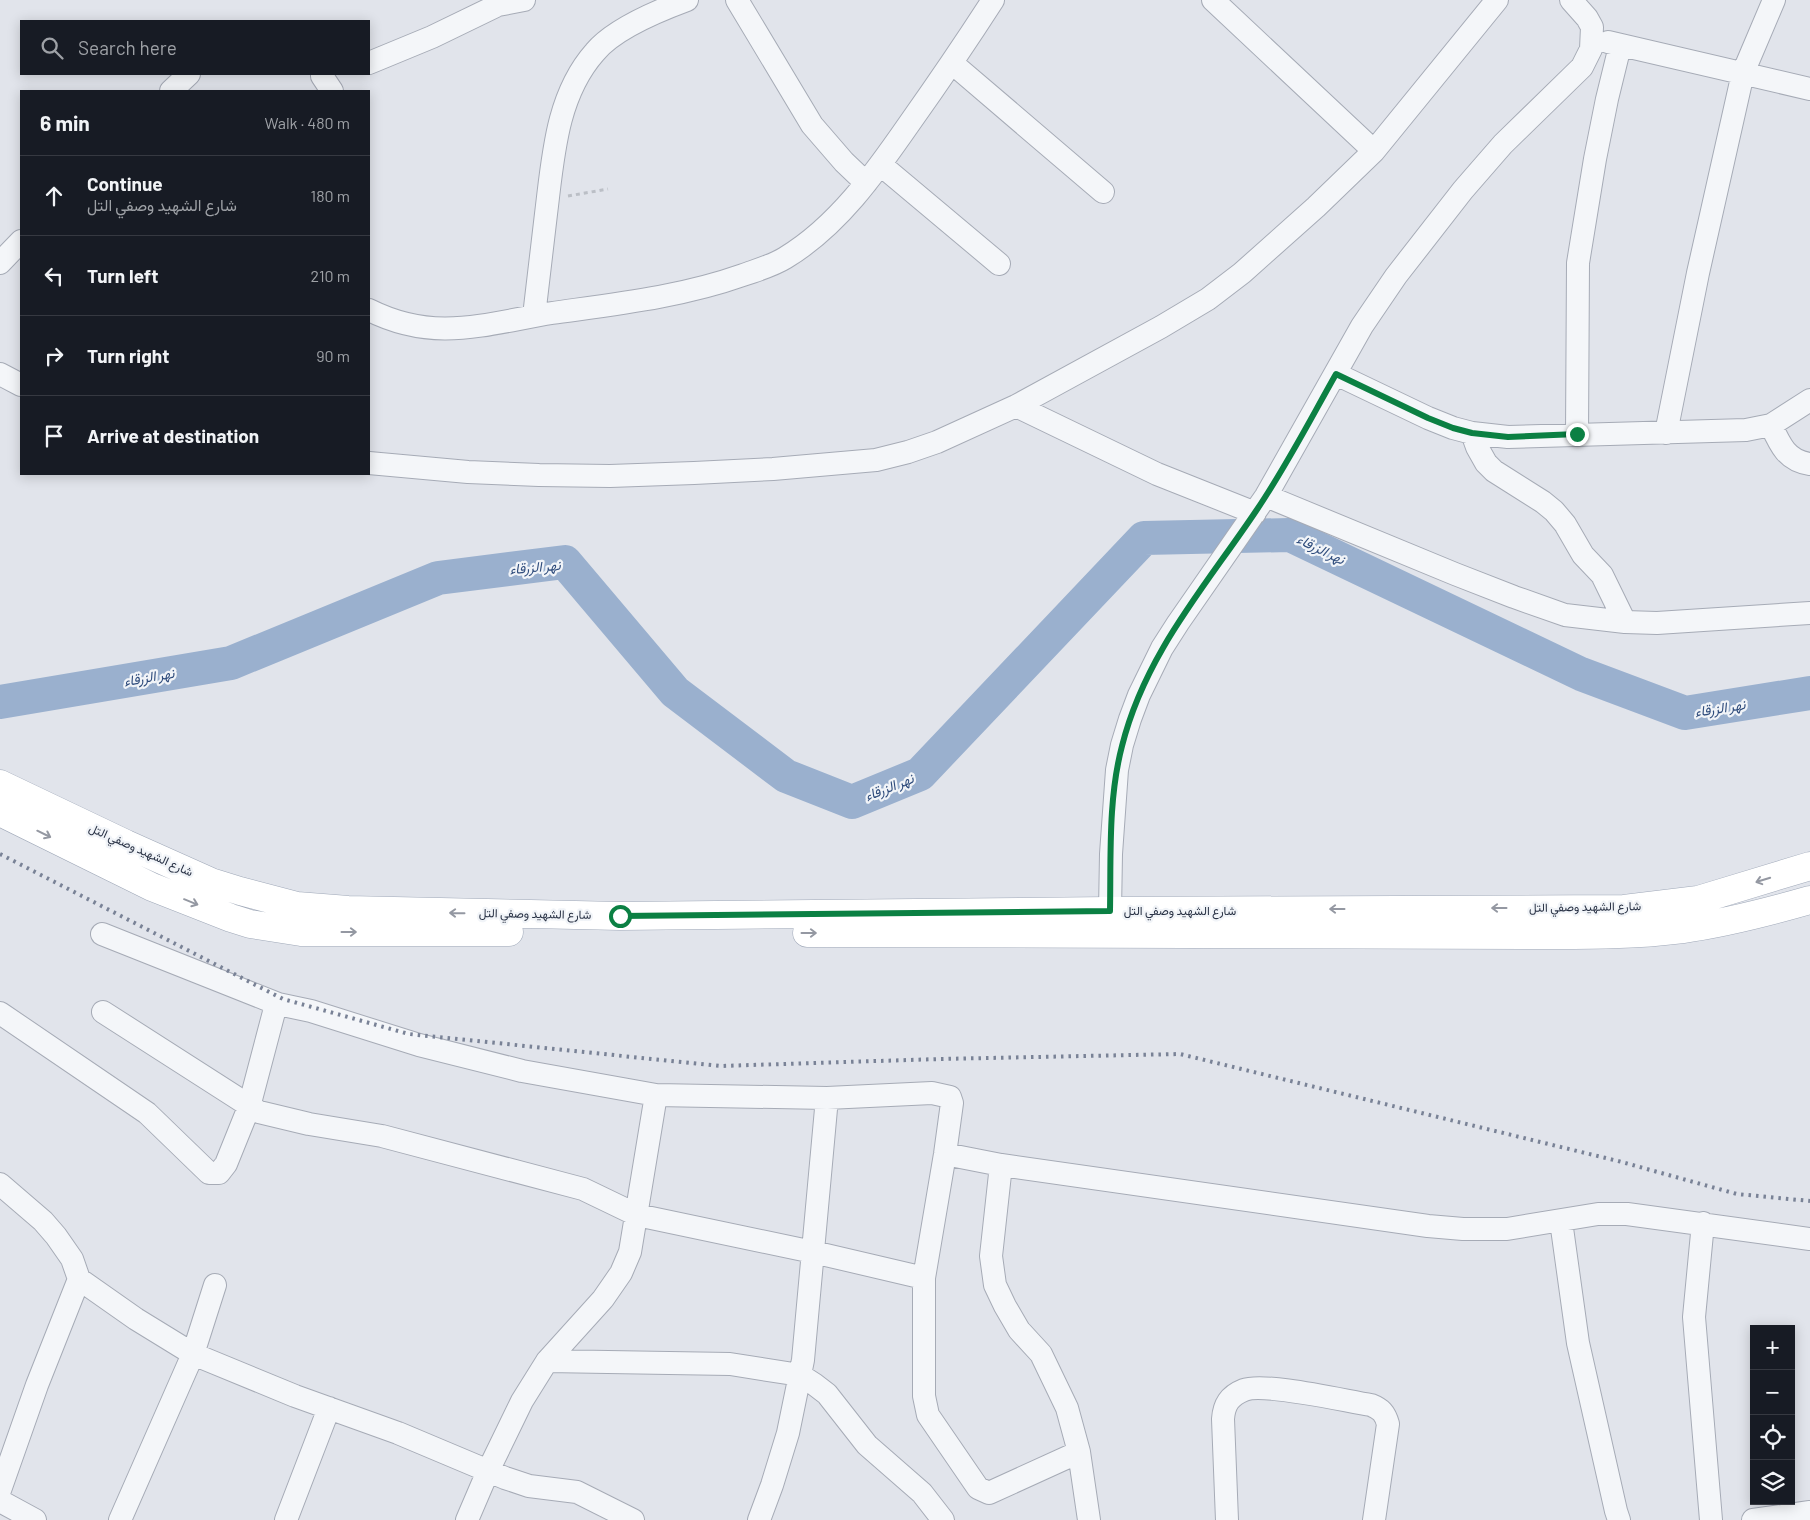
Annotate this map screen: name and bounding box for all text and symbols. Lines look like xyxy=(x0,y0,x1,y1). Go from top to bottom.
search box xyxy=(20,20,370,75)
icon: search xyxy=(38,34,66,62)
text: Search here xyxy=(78,36,177,59)
text: 6 min xyxy=(40,110,90,135)
text: Walk · 480 m xyxy=(264,113,350,132)
text: Continue xyxy=(87,172,163,195)
icon: ahead xyxy=(40,182,68,210)
text: 180 m xyxy=(311,186,350,205)
text: شارع الشهيد وصفي التل xyxy=(87,195,237,214)
icon: left xyxy=(40,262,68,290)
text: Turn left xyxy=(87,264,158,287)
text: 210 m xyxy=(311,266,350,285)
icon: right xyxy=(40,342,68,370)
text: Turn right xyxy=(87,344,169,367)
text: 90 m xyxy=(316,346,350,365)
icon: arrive xyxy=(40,422,68,450)
route end xyxy=(1566,423,1589,446)
text: Arrive at destination xyxy=(87,424,259,447)
water label: نهر الزرقاء xyxy=(1294,530,1349,569)
water label: نهر الزرقاء xyxy=(509,556,562,578)
water label: نهر الزرقاء xyxy=(122,664,177,690)
water label: نهر الزرقاء xyxy=(1693,695,1748,721)
water label: نهر الزرقاء xyxy=(862,769,917,805)
street label: شارع الشهيد وصفي التل xyxy=(86,820,196,882)
one-way arrow xyxy=(36,830,51,839)
one-way arrow xyxy=(1756,876,1772,886)
one-way arrow xyxy=(183,898,198,908)
street label: شارع الشهيد وصفي التل xyxy=(1529,898,1641,918)
street label: شارع الشهيد وصفي التل xyxy=(1124,903,1236,921)
one-way arrow xyxy=(1492,903,1508,913)
street label: شارع الشهيد وصفي التل xyxy=(479,905,591,925)
route start xyxy=(609,905,632,928)
one-way arrow xyxy=(1329,905,1345,914)
one-way arrow xyxy=(449,908,465,917)
one-way arrow xyxy=(340,927,357,937)
one-way arrow xyxy=(800,928,817,938)
map controls xyxy=(1750,1325,1795,1505)
button: + xyxy=(1750,1325,1795,1370)
button: − xyxy=(1750,1370,1795,1415)
button: locate xyxy=(1750,1415,1795,1460)
button: layers xyxy=(1750,1460,1795,1505)

